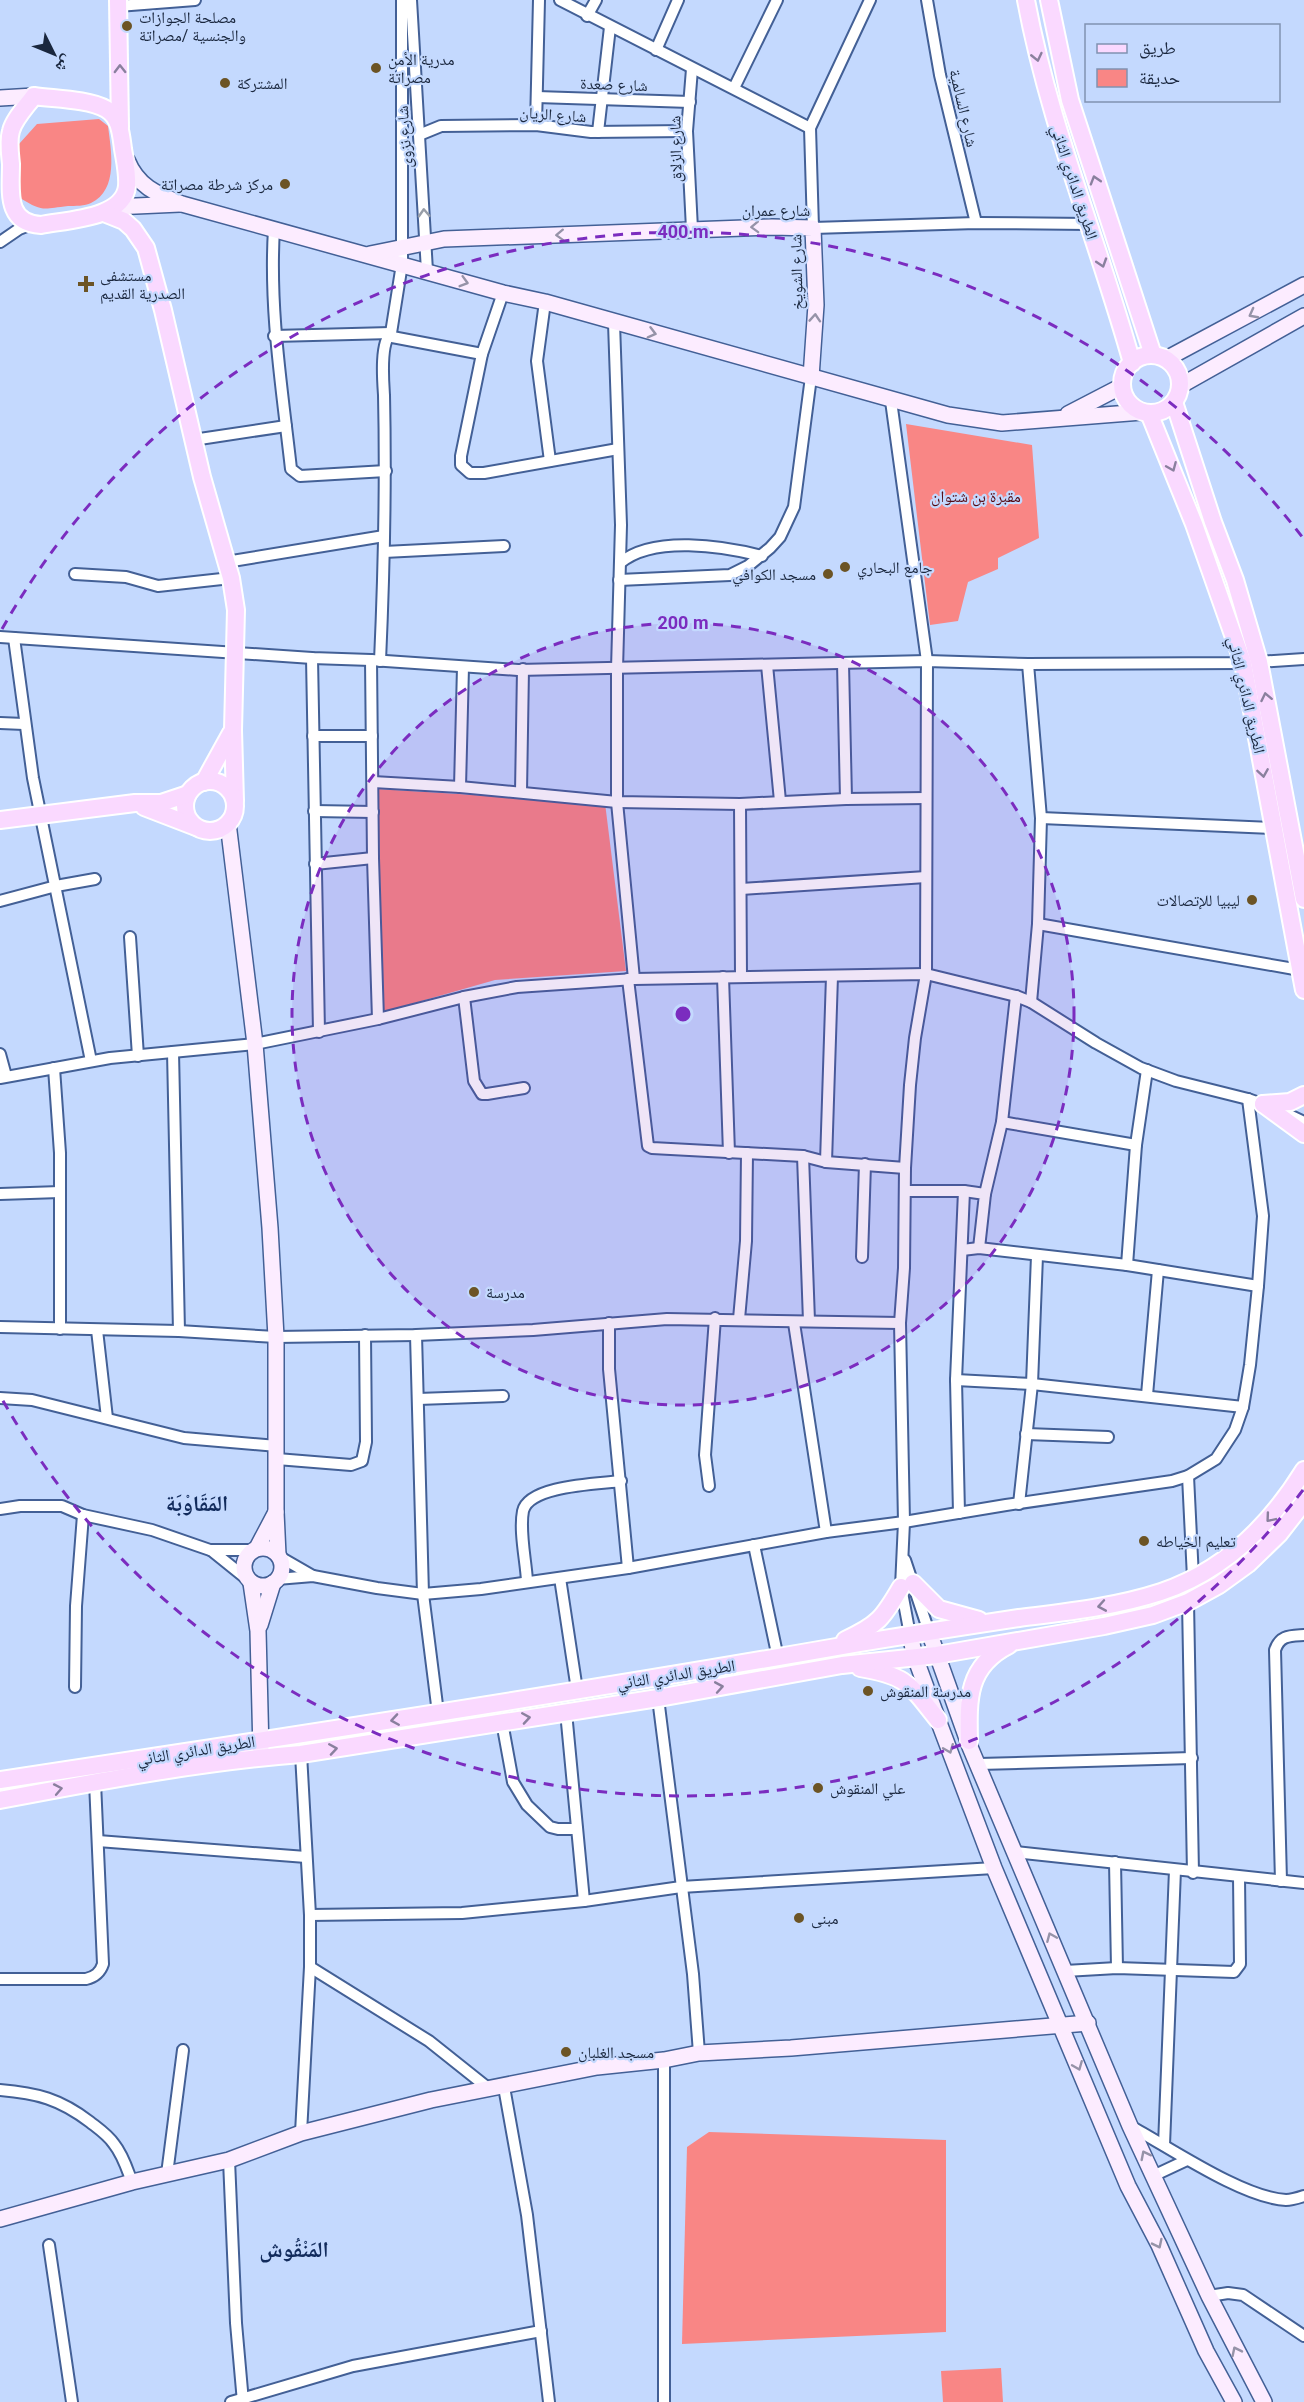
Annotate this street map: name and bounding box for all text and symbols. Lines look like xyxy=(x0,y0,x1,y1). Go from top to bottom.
place label: مصلحة الجوازات والجنسية /مصراتة xyxy=(139,8,246,45)
marker: مصلحة الجوازات والجنسية /مصراتة xyxy=(120,19,134,33)
north arrow xyxy=(24,24,84,84)
legend xyxy=(1085,24,1280,102)
text: طريق xyxy=(1139,37,1176,59)
place label: مدرية الأمن مصراتة xyxy=(388,50,455,87)
text: ش xyxy=(52,51,77,77)
one-way arrow xyxy=(1030,52,1043,62)
marker: مدرية الأمن مصراتة xyxy=(369,61,383,75)
one-way arrow xyxy=(114,65,126,74)
street label: شارع السالمية xyxy=(944,67,982,149)
text: حديقة xyxy=(1139,67,1180,88)
place label: المشتركة xyxy=(237,74,288,93)
street label: شارع صعدة xyxy=(580,74,648,96)
marker: المشتركة xyxy=(218,76,232,90)
street label: شارع الريان xyxy=(519,103,587,127)
street label: شارع نزوى xyxy=(393,105,417,169)
street label: شارع الزلاق xyxy=(665,115,687,183)
street label: الطريق الدائري الثاني xyxy=(1044,123,1102,243)
place label: مركز شرطة مصراتة xyxy=(161,175,273,194)
one-way arrow xyxy=(1090,175,1102,186)
marker: مركز شرطة مصراتة xyxy=(278,177,292,191)
street label: شارع عمران xyxy=(742,201,810,221)
one-way arrow xyxy=(418,208,431,217)
text: 400 m xyxy=(657,221,709,242)
one-way arrow xyxy=(750,221,759,234)
one-way arrow xyxy=(556,229,565,242)
street label: شارع الشويخ xyxy=(786,234,808,310)
one-way arrow xyxy=(1094,257,1107,268)
place label: مستشفى الصدرية القديم xyxy=(100,266,185,304)
marker: مستشفى الصدرية القديم xyxy=(77,275,95,293)
one-way arrow xyxy=(458,275,468,287)
one-way arrow xyxy=(1249,307,1259,318)
one-way arrow xyxy=(809,314,822,323)
one-way arrow xyxy=(647,325,657,338)
one-way arrow xyxy=(1165,460,1177,471)
park label: مقبرة بن شتوان xyxy=(931,487,1021,507)
place label: جامع البحاري xyxy=(857,558,933,580)
marker: جامع البحاري xyxy=(838,560,852,574)
place label: مسجد الكوافي xyxy=(732,565,816,587)
marker: مسجد الكوافي xyxy=(821,567,835,581)
text: 200 m xyxy=(657,612,709,633)
street label: الطريق الدائري الثاني xyxy=(1221,635,1269,756)
one-way arrow xyxy=(1260,692,1273,702)
one-way arrow xyxy=(1257,769,1269,778)
place label: ليبيا للإتصالات xyxy=(1157,891,1240,910)
marker: ليبيا للإتصالات xyxy=(1245,893,1259,907)
centre of rings xyxy=(673,1004,693,1024)
place label: مدرسة xyxy=(486,1283,525,1302)
marker: مدرسة xyxy=(467,1285,481,1299)
district label: المَقَاوْبَة xyxy=(166,1491,228,1517)
one-way arrow xyxy=(1267,1511,1278,1522)
place label: تعليم الخياطه xyxy=(1156,1532,1236,1552)
marker: تعليم الخياطه xyxy=(1137,1534,1151,1548)
one-way arrow xyxy=(1097,1599,1107,1612)
street label: الطريق الدائري الثاني xyxy=(616,1656,737,1696)
one-way arrow xyxy=(714,1682,723,1694)
place label: مدرسة المنقوش xyxy=(880,1682,971,1702)
marker: مدرسة المنقوش xyxy=(861,1684,875,1698)
one-way arrow xyxy=(521,1712,531,1725)
one-way arrow xyxy=(390,1713,399,1725)
street label: الطريق الدائري الثاني xyxy=(136,1732,257,1772)
one-way arrow xyxy=(329,1743,338,1755)
one-way arrow xyxy=(942,1743,954,1754)
place label: علي المنقوش xyxy=(830,1779,905,1801)
marker: علي المنقوش xyxy=(811,1781,825,1795)
one-way arrow xyxy=(52,1783,62,1796)
place label: مبنى xyxy=(811,1909,839,1929)
marker: مبنى xyxy=(792,1911,806,1925)
one-way arrow xyxy=(1046,1933,1058,1944)
place label: مسجد الغلبان xyxy=(578,2043,654,2063)
marker: مسجد الغلبان xyxy=(559,2045,573,2059)
one-way arrow xyxy=(1071,2060,1083,2071)
one-way arrow xyxy=(1140,2150,1152,2161)
district label: المَنْقُوش xyxy=(259,2237,329,2263)
one-way arrow xyxy=(1150,2237,1162,2248)
one-way arrow xyxy=(1232,2346,1243,2357)

